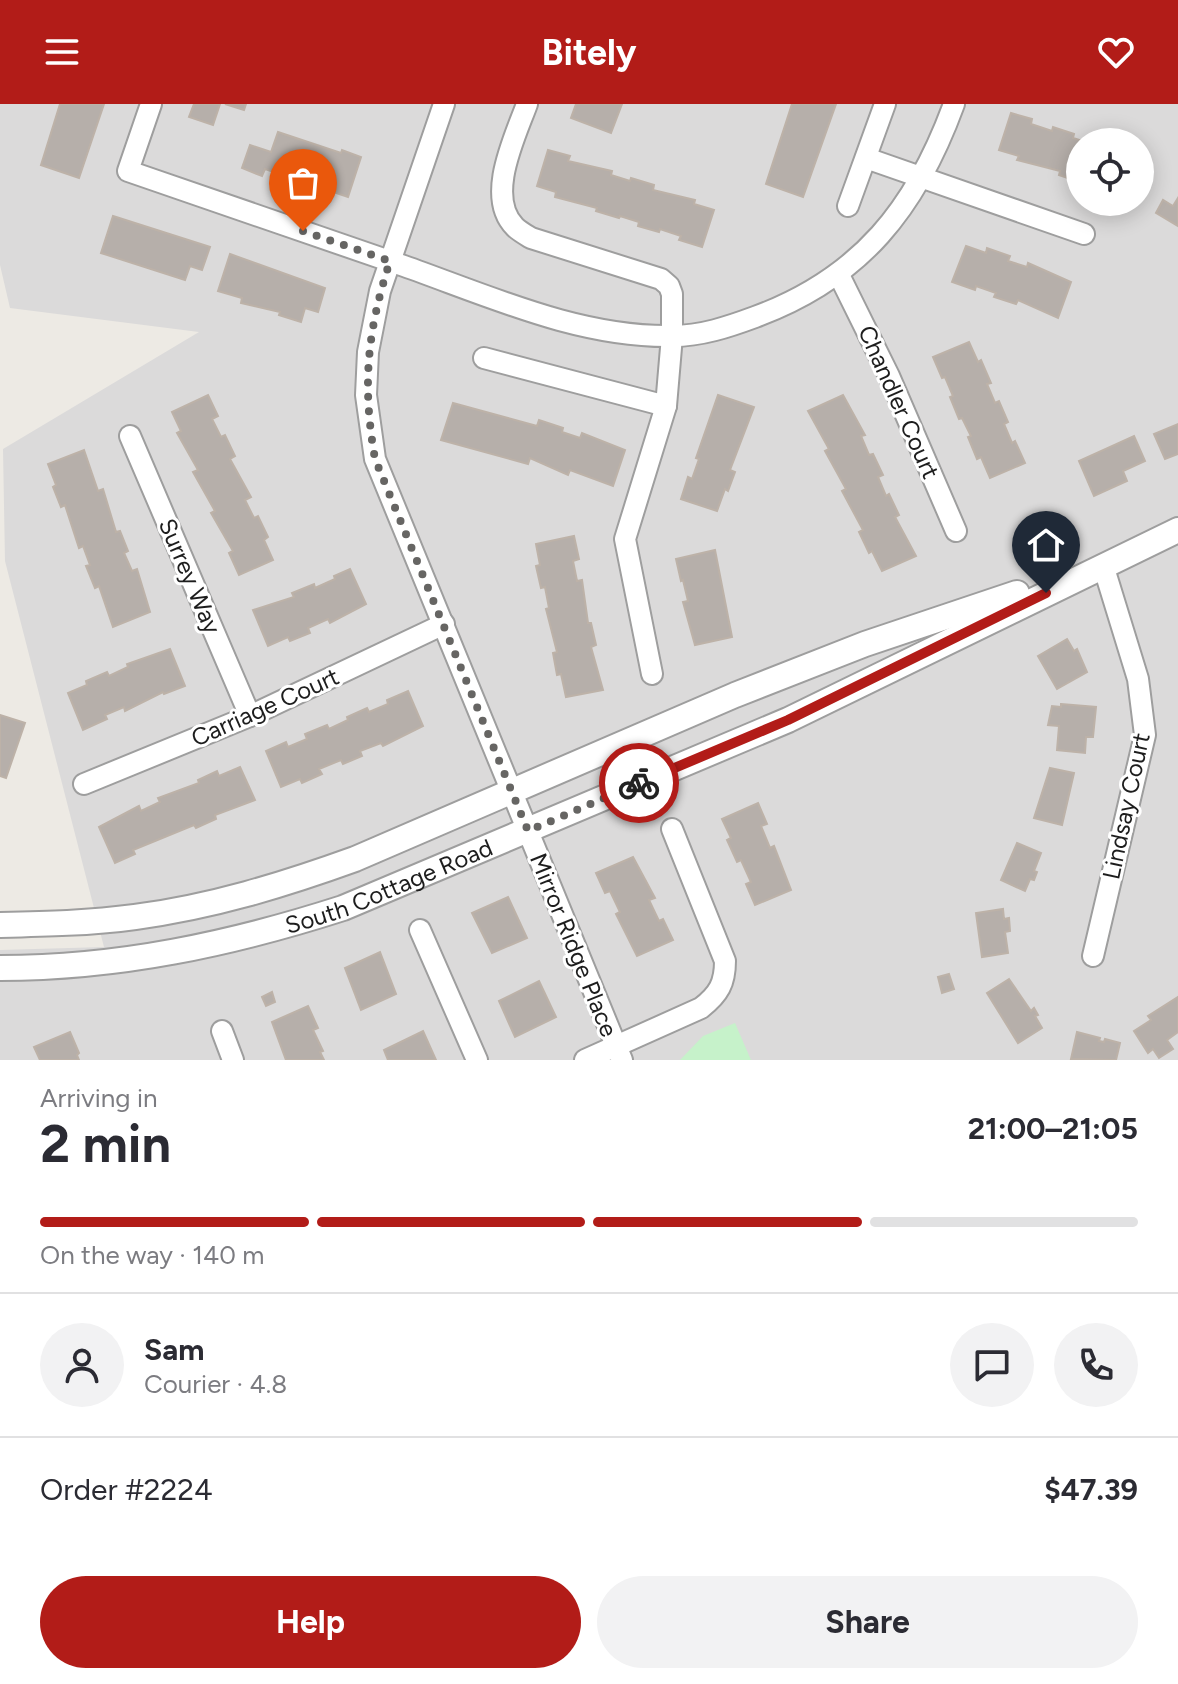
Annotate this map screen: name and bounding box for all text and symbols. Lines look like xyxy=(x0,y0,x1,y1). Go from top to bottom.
icon: menu xyxy=(40,30,84,74)
icon: heart xyxy=(1094,30,1138,74)
text: Bitely xyxy=(541,31,637,74)
map controls xyxy=(1066,128,1154,216)
button: locate xyxy=(1066,128,1154,216)
pin xyxy=(269,149,337,231)
icon: bag xyxy=(281,161,325,205)
street label: Chandler Court xyxy=(852,321,946,483)
pin xyxy=(1012,511,1080,593)
street label: Surrey Way xyxy=(153,514,227,638)
icon: home xyxy=(1024,523,1068,567)
street label: Carriage Court xyxy=(187,662,343,752)
street label: Lindsay Court xyxy=(1096,730,1156,882)
courier xyxy=(599,743,679,823)
icon: bike xyxy=(617,761,661,805)
street label: South Cottage Road xyxy=(282,832,497,939)
street label: Mirror Ridge Place xyxy=(524,849,624,1041)
text: Arriving in xyxy=(40,1082,158,1114)
text: 21:00–21:05 xyxy=(968,1110,1138,1147)
text: 2 min xyxy=(40,1113,171,1175)
text: On the way · 140 m xyxy=(40,1239,264,1271)
button: person xyxy=(40,1323,124,1407)
button: chat xyxy=(950,1323,1034,1407)
button: phone xyxy=(1054,1323,1138,1407)
text: Sam xyxy=(144,1331,204,1368)
text: Courier · 4.8 xyxy=(144,1368,287,1400)
text: Order #2224 xyxy=(40,1471,213,1508)
text: $47.39 xyxy=(1044,1471,1138,1508)
button: Help xyxy=(40,1576,581,1668)
button: Share xyxy=(597,1576,1138,1668)

